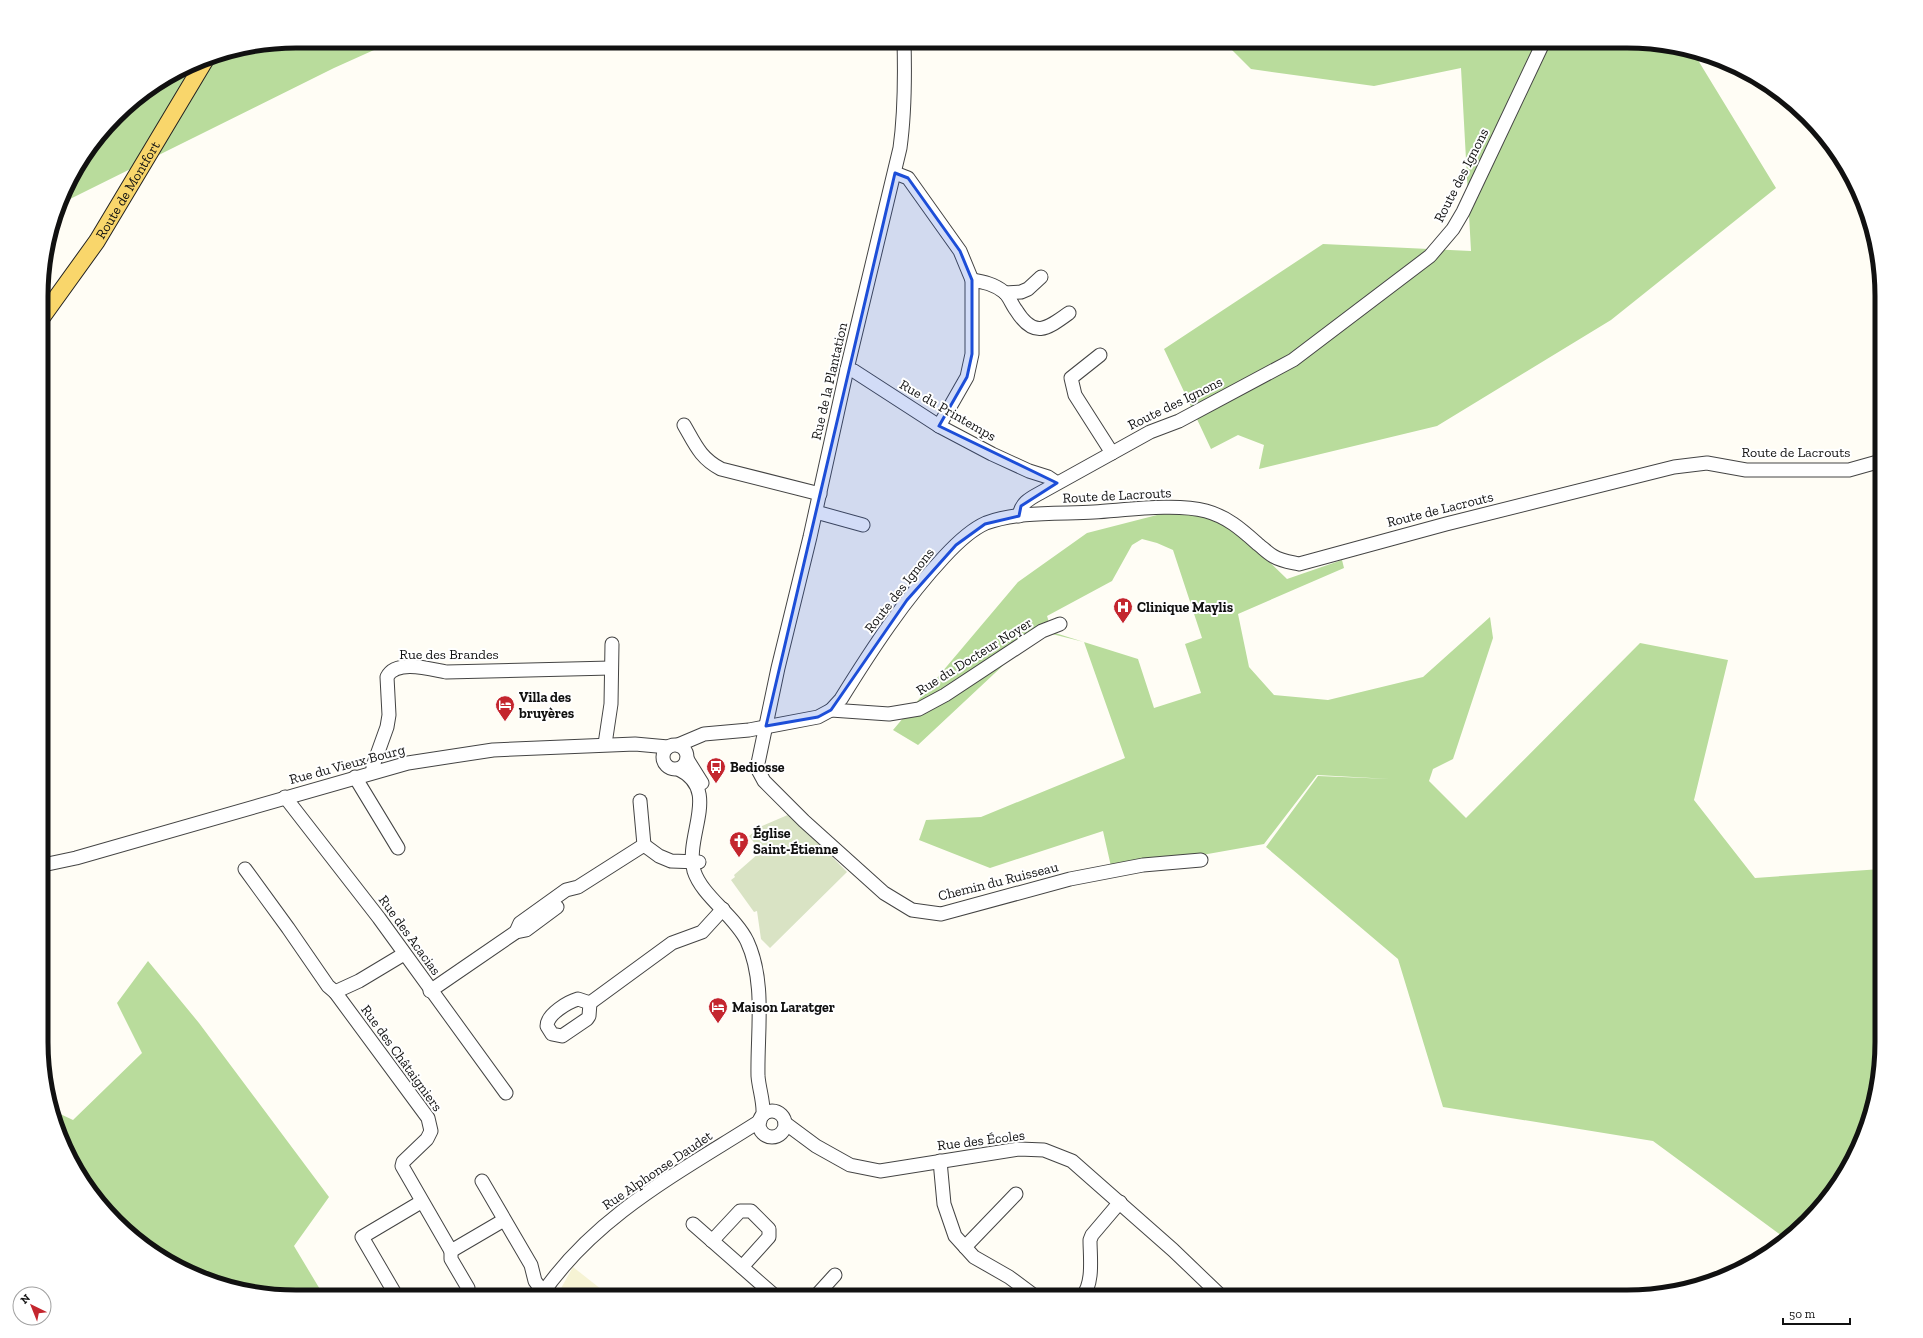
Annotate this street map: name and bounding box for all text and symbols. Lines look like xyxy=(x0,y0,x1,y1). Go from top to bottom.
street label: Route des Ignons xyxy=(1430,125,1492,225)
street label: Route de Montfort xyxy=(92,137,164,242)
street label: Rue de la Plantation xyxy=(808,321,851,442)
street label: Route des Ignons xyxy=(1125,373,1225,434)
street label: Rue du Printemps xyxy=(897,376,999,445)
street label: Route de Lacrouts xyxy=(1741,444,1851,461)
street label: Route de Lacrouts xyxy=(1062,484,1172,507)
street label: Route de Lacrouts xyxy=(1385,488,1495,531)
street label: Route des Ignons xyxy=(861,544,938,636)
hospital icon: Clinique Maylis xyxy=(1112,596,1134,624)
place label: Clinique Maylis xyxy=(1137,599,1234,616)
street label: Rue du Docteur Noyer xyxy=(913,614,1035,699)
street label: Rue des Brandes xyxy=(399,646,499,663)
place label: Villa des bruyères xyxy=(518,689,575,722)
hotel icon: Villa des bruyères xyxy=(494,694,516,722)
street label: Rue du Vieux Bourg xyxy=(287,741,407,788)
bus stop icon: Bediosse xyxy=(705,756,727,784)
place label: Bediosse xyxy=(730,759,785,776)
place label: Église Saint-Étienne xyxy=(753,825,839,858)
church icon: Église Saint-Étienne xyxy=(728,830,750,858)
street label: Chemin du Ruisseau xyxy=(936,858,1060,905)
street label: Rue des Acacias xyxy=(375,892,444,979)
hotel icon: Maison Laratger xyxy=(707,996,729,1024)
place label: Maison Laratger xyxy=(732,999,835,1016)
street label: Rue des Châtaigniers xyxy=(357,1002,446,1115)
street label: Rue Alphonse Daudet xyxy=(599,1127,716,1214)
street label: Rue des Écoles xyxy=(936,1127,1026,1154)
north arrow xyxy=(12,1286,52,1326)
text: N xyxy=(18,1291,33,1307)
scale bar xyxy=(1783,1300,1850,1326)
text: 50 m xyxy=(1789,1307,1816,1321)

